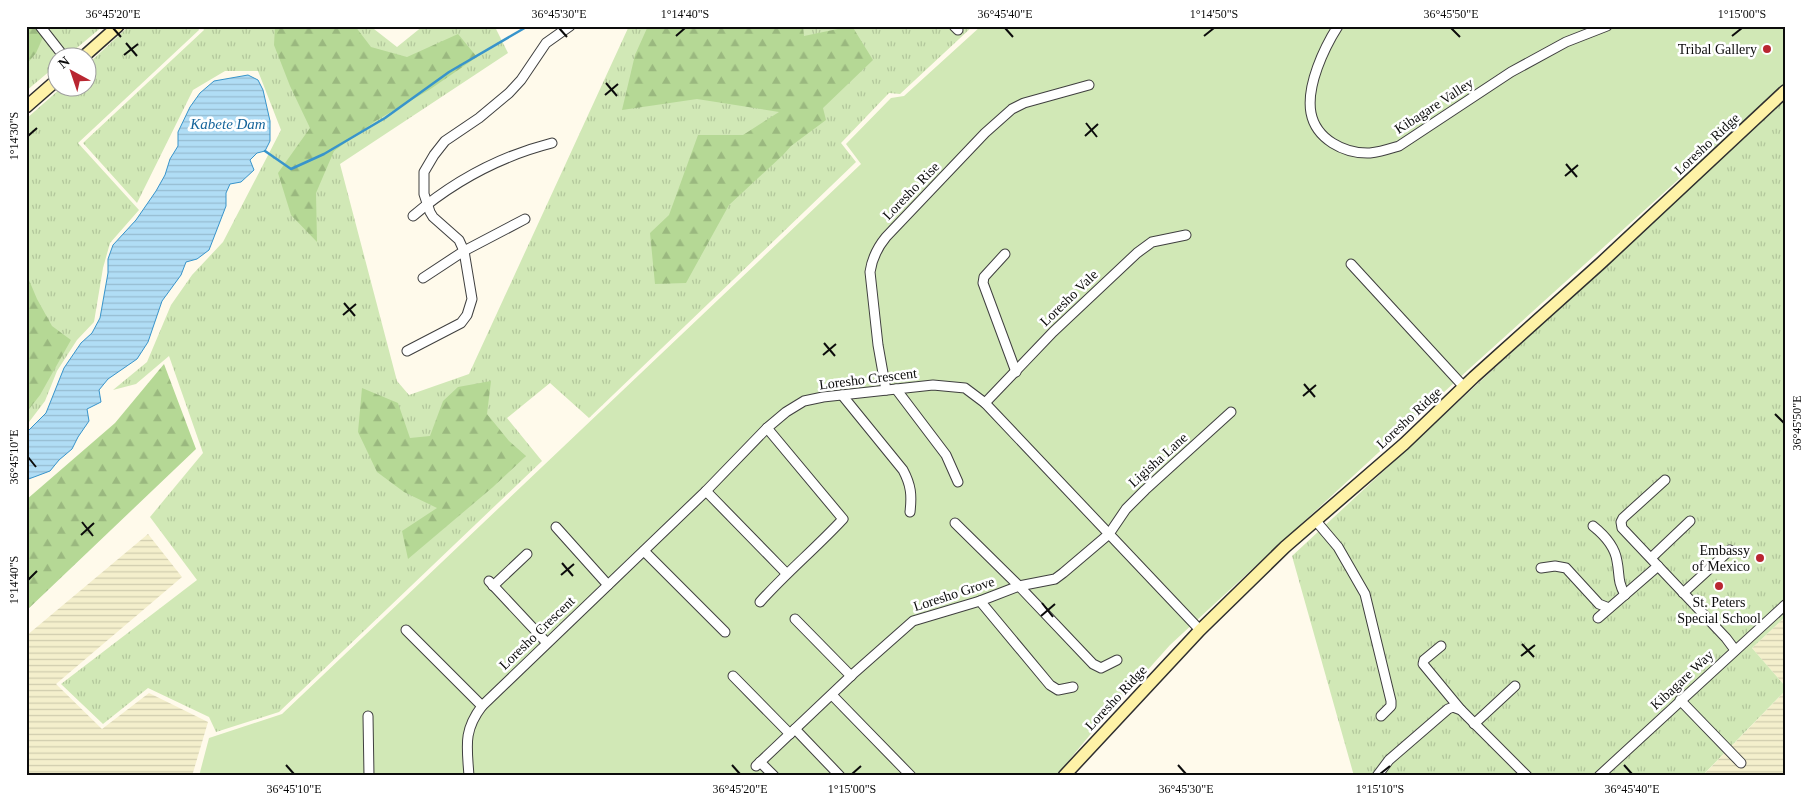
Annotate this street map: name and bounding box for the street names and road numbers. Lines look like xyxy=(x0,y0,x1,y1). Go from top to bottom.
street label: Kibagare Valley xyxy=(1392,75,1476,137)
street label: Loresho Ridge xyxy=(1672,110,1742,178)
street label: Loresho Rise xyxy=(880,159,942,223)
street label: Loresho Vale xyxy=(1037,267,1101,329)
street label: Loresho Crescent xyxy=(818,366,918,392)
street label: Loresho Ridge xyxy=(1374,384,1444,452)
street label: Ligisha Lane xyxy=(1126,430,1190,490)
street label: Loresho Grove xyxy=(912,574,996,614)
street label: Loresho Crescent xyxy=(496,593,578,673)
street label: Kibagare Way xyxy=(1648,647,1716,713)
street label: Loresho Ridge xyxy=(1082,663,1150,733)

